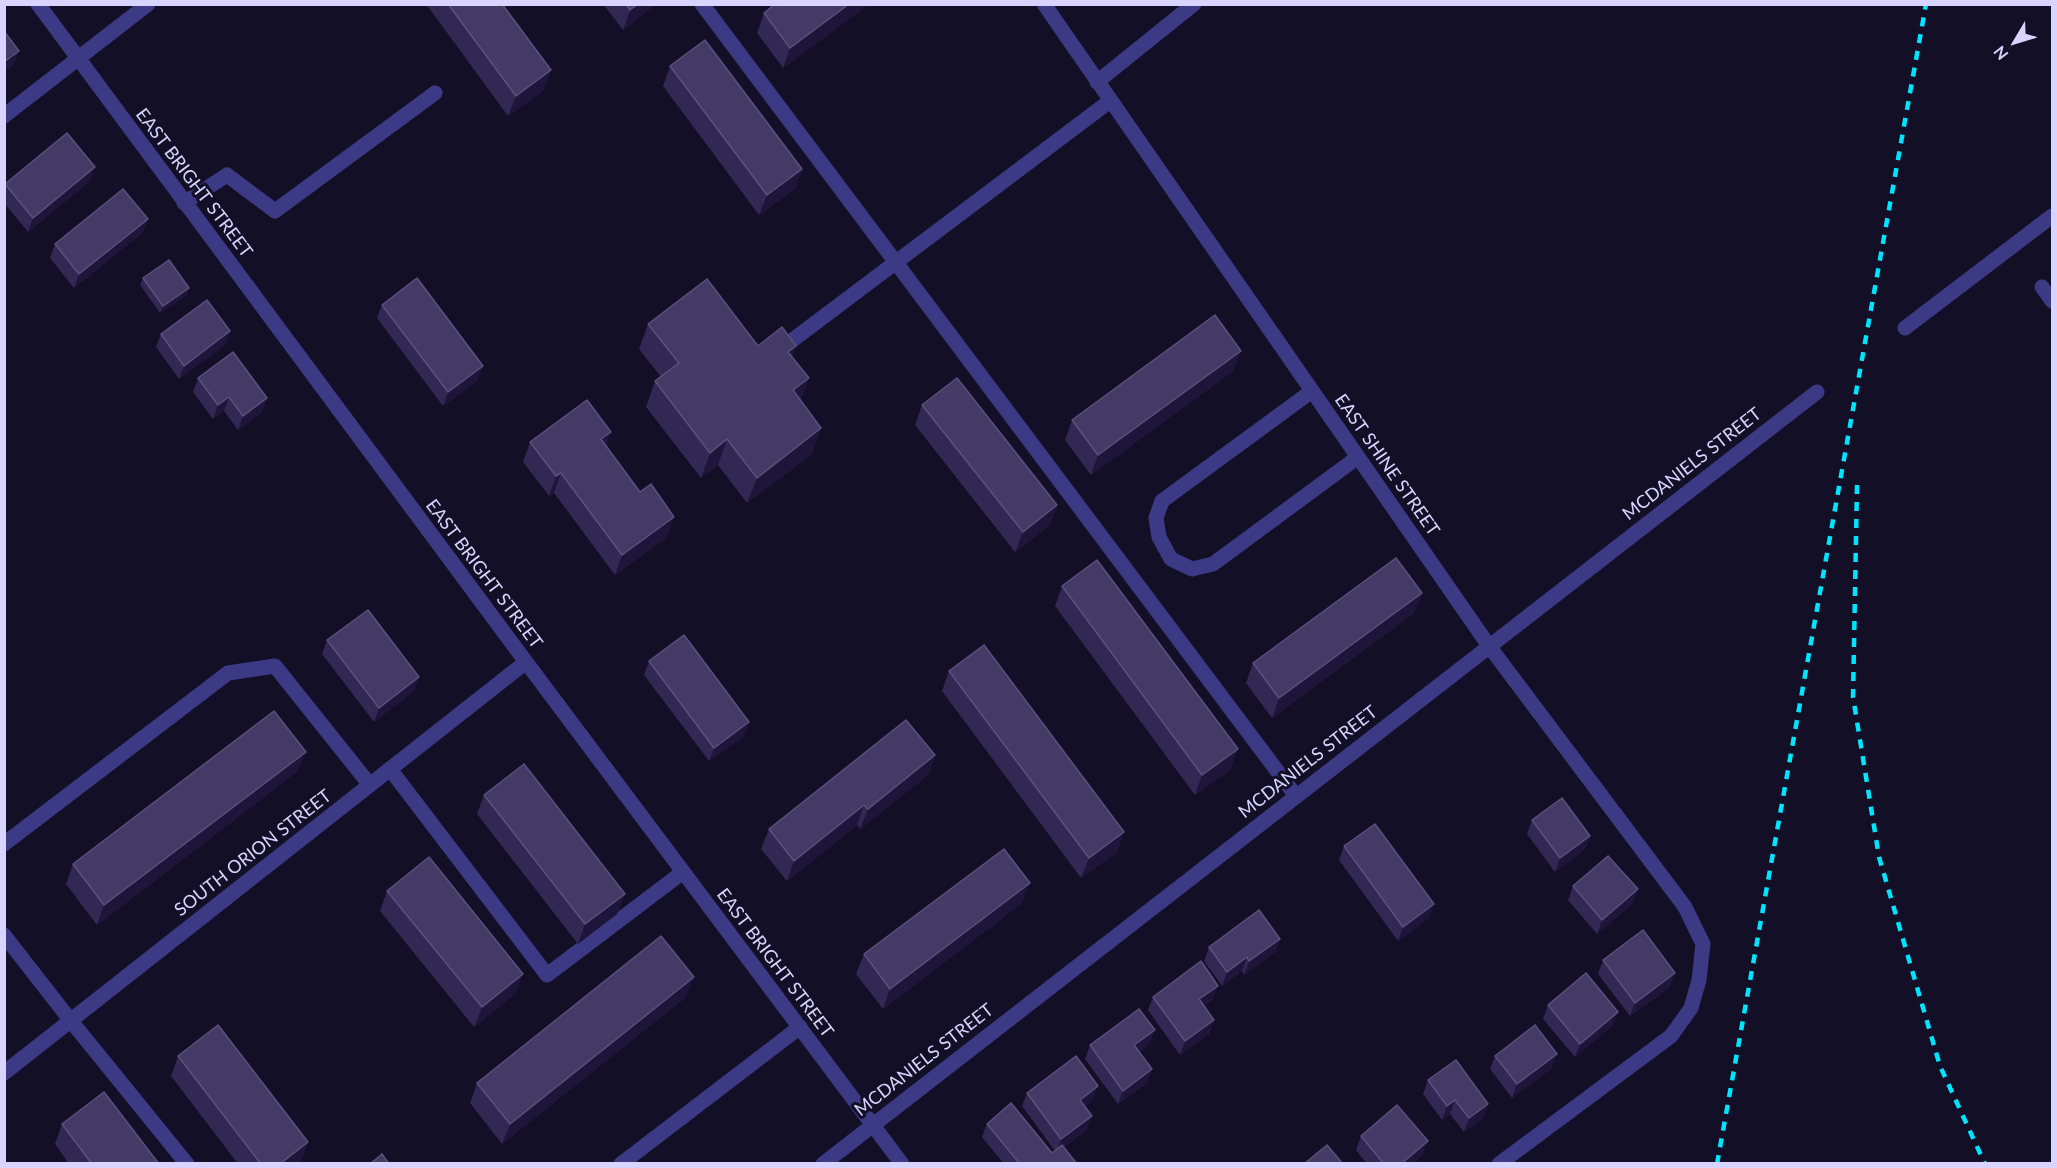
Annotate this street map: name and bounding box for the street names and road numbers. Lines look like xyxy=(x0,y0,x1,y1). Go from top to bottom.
street label: EAST BRIGHT STREET xyxy=(131,104,257,262)
street label: EAST SHINE STREET xyxy=(1330,390,1444,540)
street label: MCDANIELS STREET xyxy=(1618,403,1766,525)
street label: EAST BRIGHT STREET xyxy=(421,495,547,653)
street label: MCDANIELS STREET xyxy=(1234,701,1382,823)
street label: SOUTH ORION STREET xyxy=(170,785,336,921)
street label: EAST BRIGHT STREET xyxy=(712,884,838,1042)
street label: MCDANIELS STREET xyxy=(850,999,998,1121)

